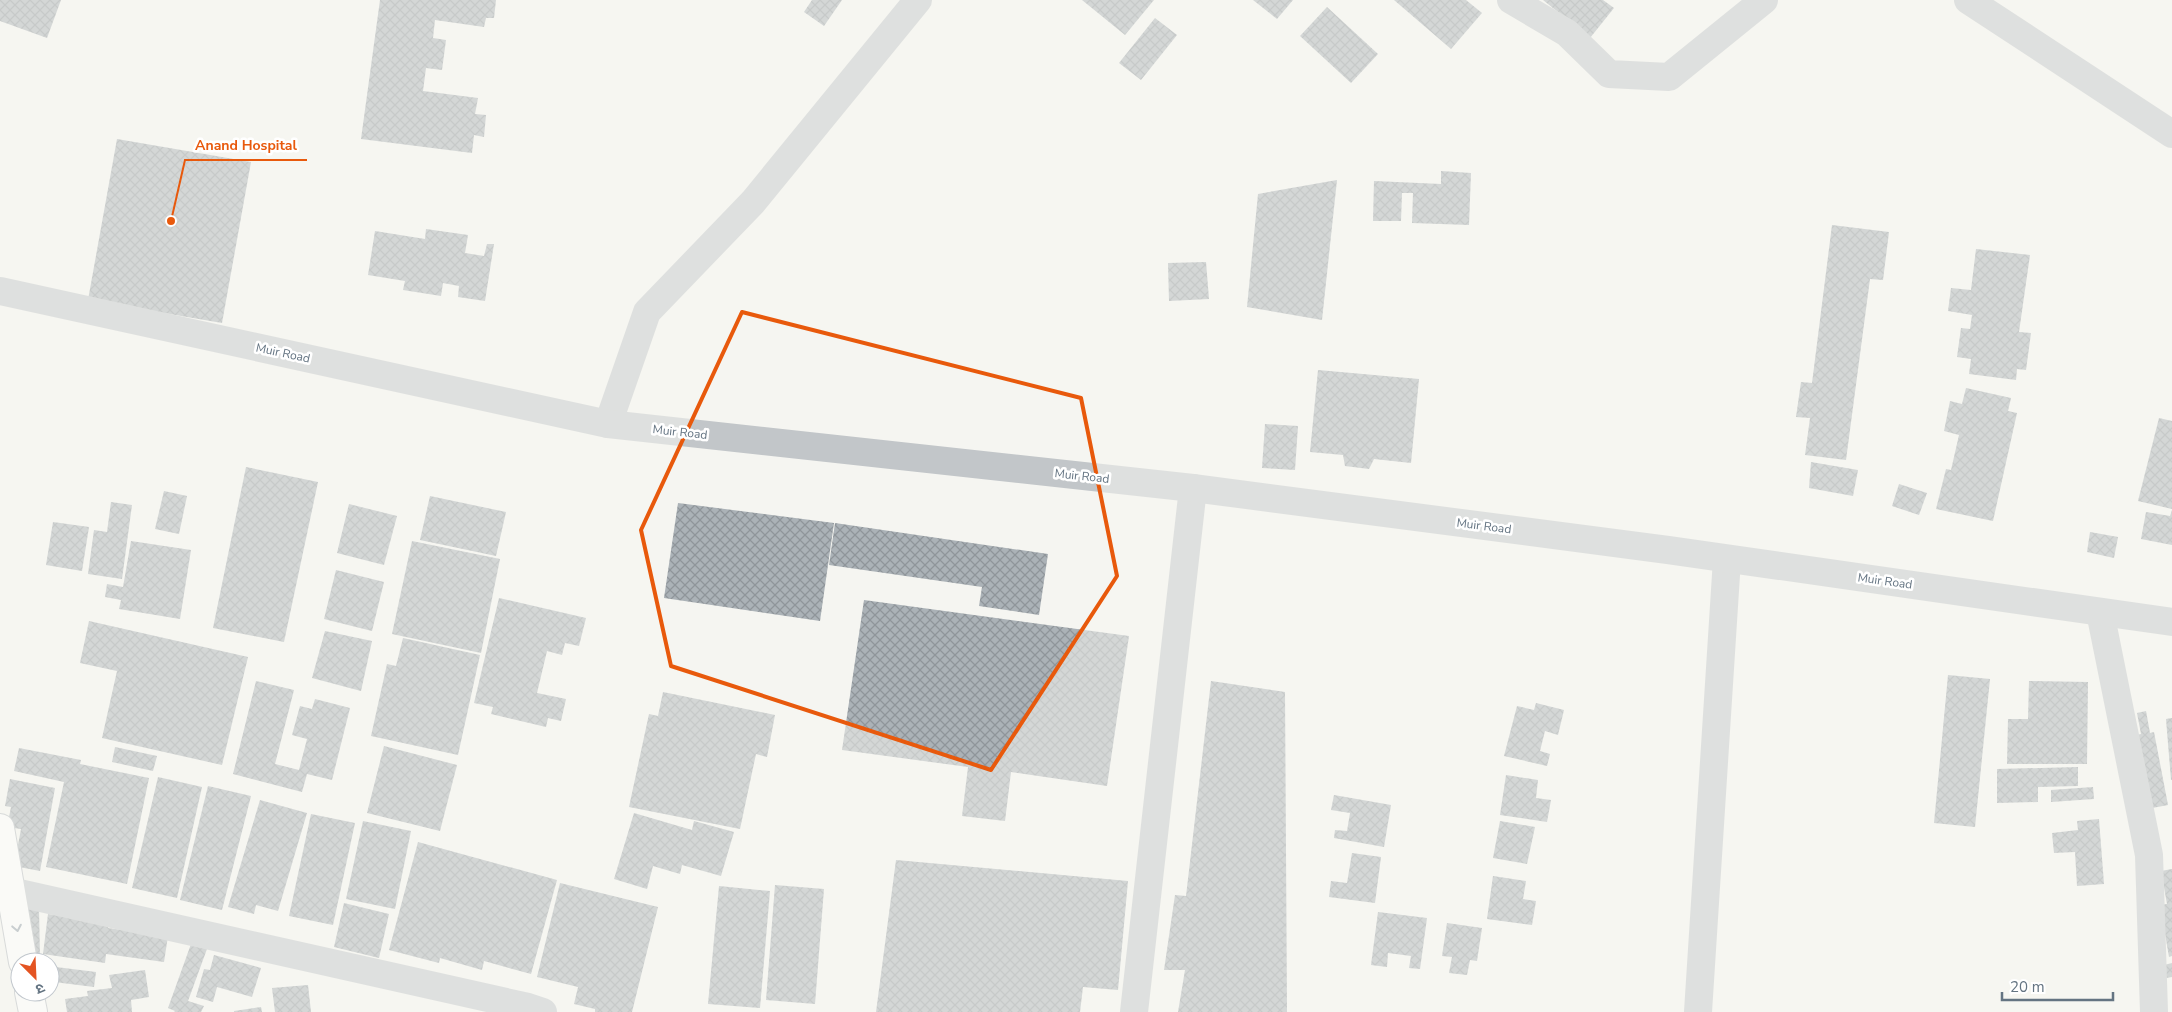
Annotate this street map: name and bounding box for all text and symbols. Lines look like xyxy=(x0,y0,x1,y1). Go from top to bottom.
callout: Anand Hospital xyxy=(185,131,307,160)
text: Anand Hospital xyxy=(195,136,297,155)
street label: Muir Road xyxy=(254,339,312,367)
street label: Muir Road xyxy=(652,421,708,443)
street label: Muir Road xyxy=(1054,465,1110,487)
street label: Muir Road xyxy=(1456,515,1512,537)
street label: Muir Road xyxy=(1857,569,1913,593)
one-way arrow xyxy=(11,924,22,932)
north arrow xyxy=(10,952,60,1002)
scale bar xyxy=(2002,970,2113,1002)
text: 20 m xyxy=(2010,977,2045,997)
text: उ xyxy=(32,978,48,999)

